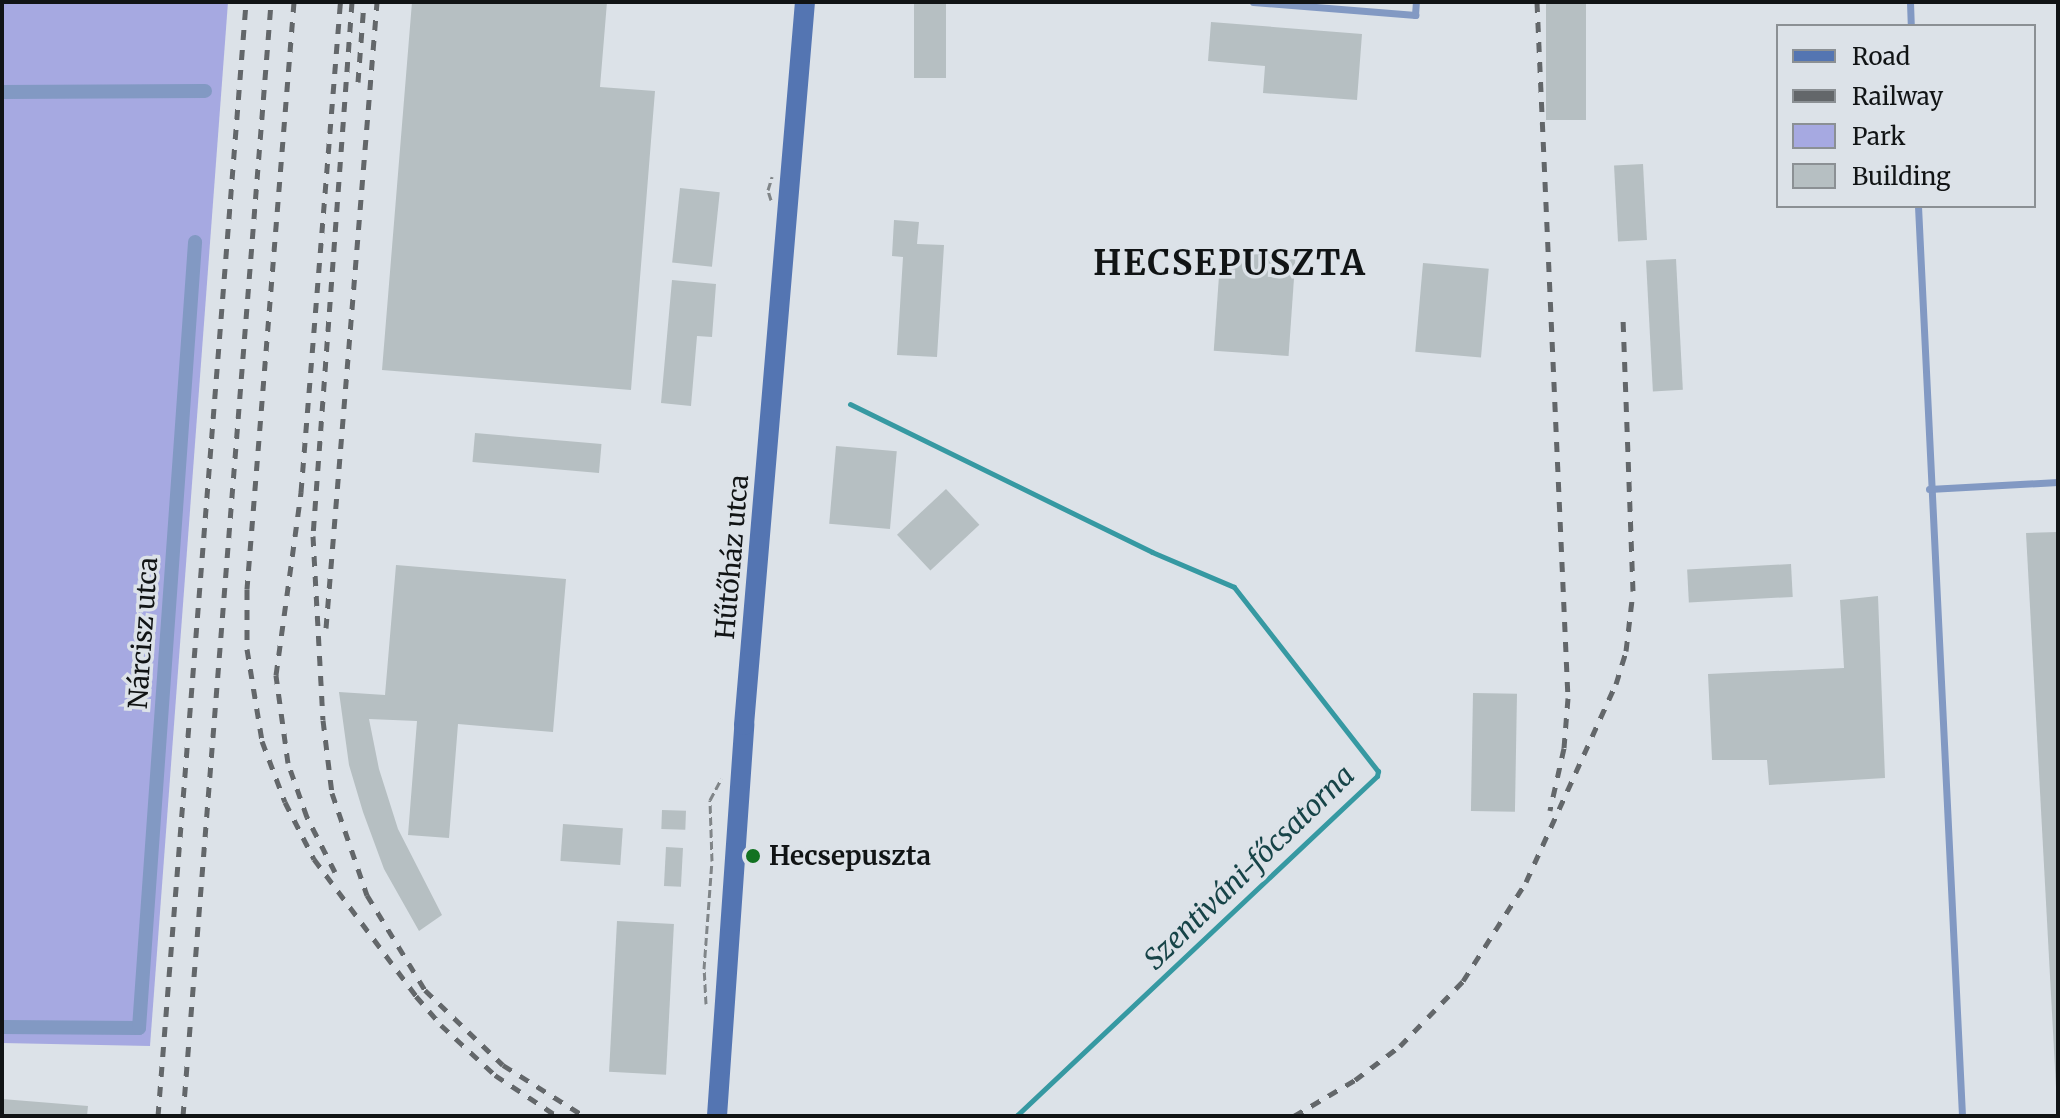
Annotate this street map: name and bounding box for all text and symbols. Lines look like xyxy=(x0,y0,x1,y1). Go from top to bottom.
legend xyxy=(1776,24,2036,208)
text: Road xyxy=(1852,41,1910,72)
text: Railway xyxy=(1852,81,1943,112)
text: Park xyxy=(1852,121,1905,152)
text: Building xyxy=(1852,161,1951,192)
district label: HECSEPUSZTA xyxy=(1093,244,1367,284)
street label: Hűtőház utca xyxy=(709,473,755,641)
street label: Nárcisz utca xyxy=(122,556,164,710)
water label: Szentiváni-főcsatorna xyxy=(1137,758,1361,976)
place label: Hecsepuszta xyxy=(769,840,931,872)
marker: Hecsepuszta xyxy=(744,847,762,865)

